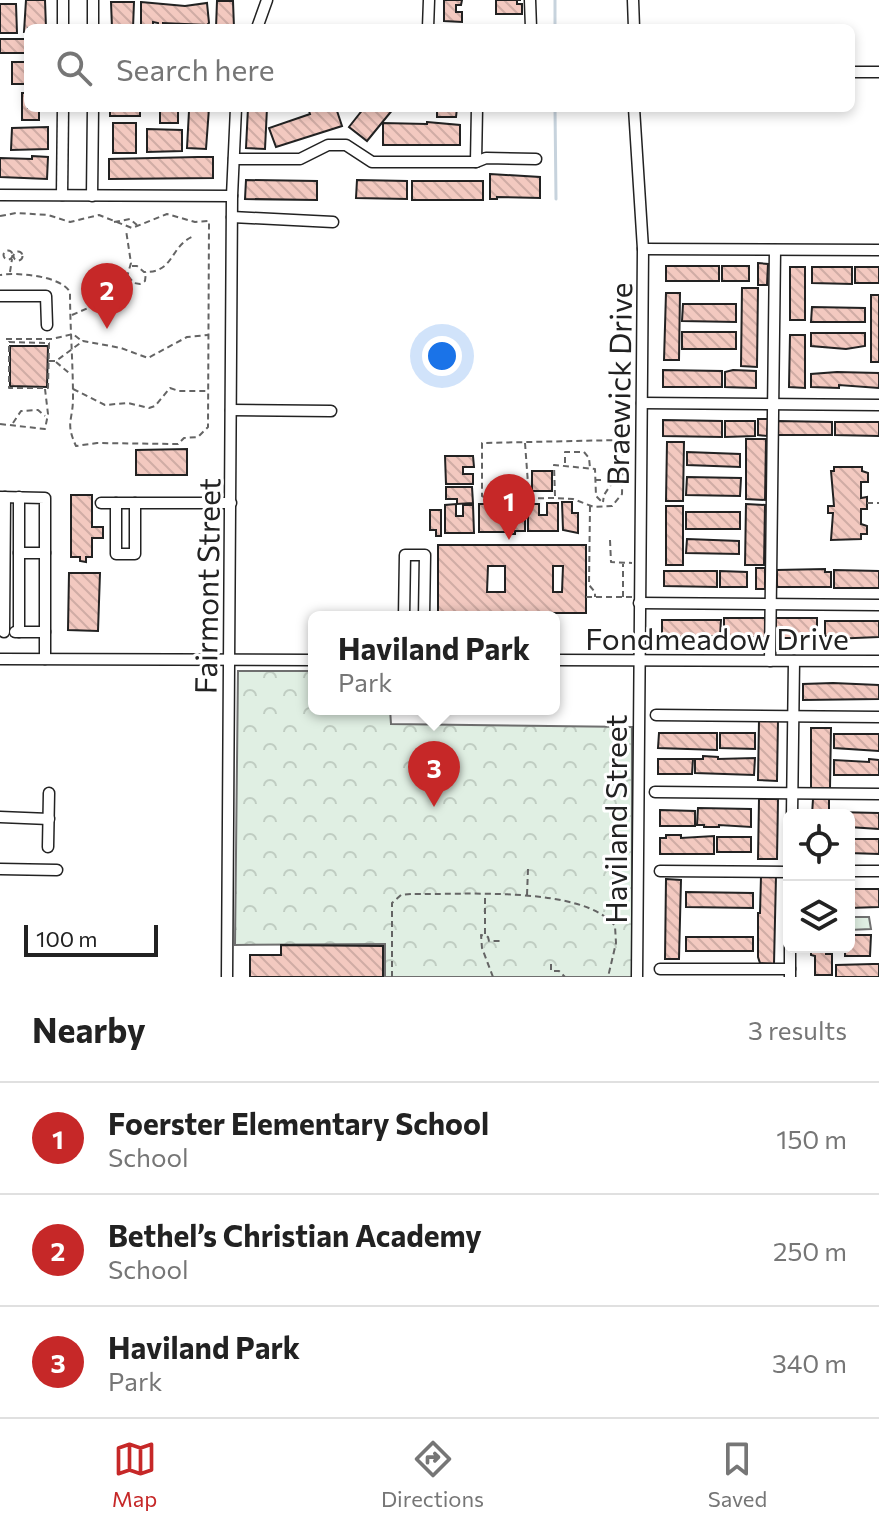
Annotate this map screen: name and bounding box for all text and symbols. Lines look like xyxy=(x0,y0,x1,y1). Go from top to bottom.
search box xyxy=(24,24,855,112)
icon: search xyxy=(52,46,96,90)
text: Search here xyxy=(116,50,275,87)
pin: 2 xyxy=(81,263,133,329)
street label: Braewick Drive xyxy=(598,282,638,486)
your location xyxy=(422,336,462,376)
pin: 1 xyxy=(483,474,535,540)
street label: Fairmont Street xyxy=(186,478,226,694)
popup xyxy=(308,611,560,715)
street label: Fondmeadow Drive xyxy=(585,619,849,656)
text: Haviland Park xyxy=(338,629,530,666)
text: Park xyxy=(338,666,392,697)
street label: Haviland Street xyxy=(596,714,633,924)
pin: 3 xyxy=(408,741,460,807)
map controls xyxy=(783,809,855,953)
button: locate xyxy=(783,809,855,881)
button: layers xyxy=(783,881,855,953)
scale bar xyxy=(24,921,158,957)
text: 100 m xyxy=(36,925,98,952)
text: Nearby xyxy=(32,1008,146,1050)
text: 3 results xyxy=(748,1014,847,1045)
text: Foerster Elementary School xyxy=(108,1104,489,1141)
text: 1 xyxy=(52,1123,64,1154)
text: 150 m xyxy=(776,1123,847,1154)
text: School xyxy=(108,1141,189,1172)
text: Bethel’s Christian Academy xyxy=(108,1216,482,1253)
text: 2 xyxy=(51,1235,65,1266)
text: 250 m xyxy=(773,1235,847,1266)
text: School xyxy=(108,1253,189,1284)
text: Haviland Park xyxy=(108,1328,300,1365)
text: 3 xyxy=(50,1347,66,1378)
text: 340 m xyxy=(772,1347,847,1378)
text: Park xyxy=(108,1365,162,1396)
tab: Map xyxy=(112,1437,157,1512)
tab: Directions xyxy=(381,1437,484,1512)
tab: Saved xyxy=(708,1437,767,1512)

